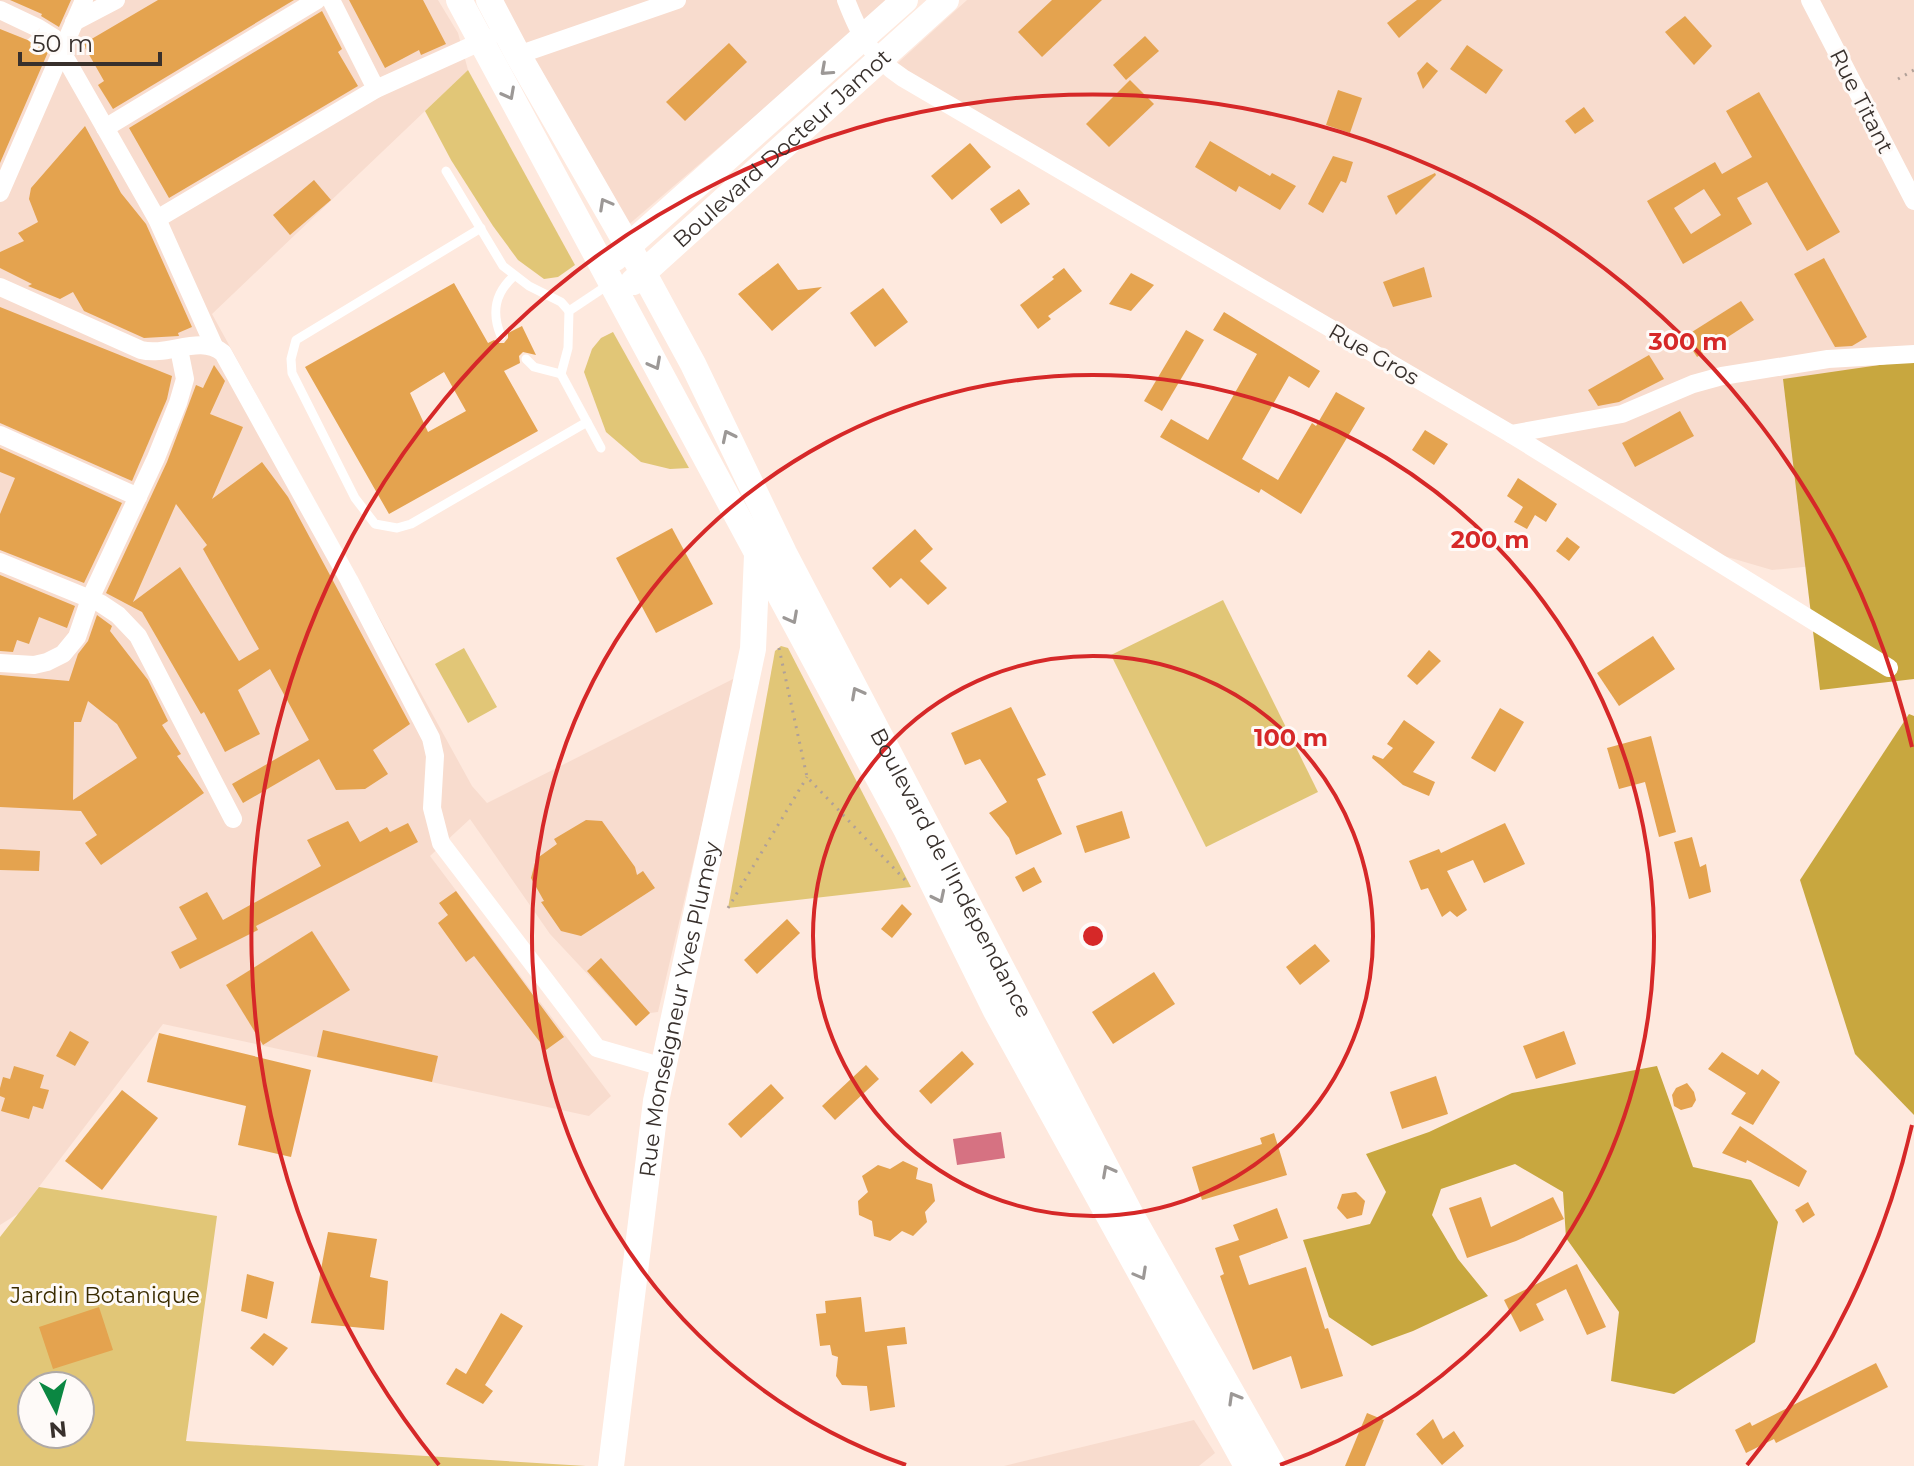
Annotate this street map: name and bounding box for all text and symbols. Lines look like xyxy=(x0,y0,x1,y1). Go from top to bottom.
scale bar xyxy=(20,16,160,66)
text: 50 m xyxy=(32,29,93,58)
street label: Boulevard Docteur Jamot xyxy=(667,43,896,253)
street label: Rue Titant xyxy=(1824,45,1899,158)
one-way arrow xyxy=(821,61,836,75)
one-way arrow xyxy=(499,85,514,100)
one-way arrow xyxy=(599,198,614,212)
street label: Rue Gros xyxy=(1324,318,1424,391)
text: 300 m xyxy=(1648,327,1727,356)
one-way arrow xyxy=(646,356,661,370)
one-way arrow xyxy=(722,429,738,444)
text: 200 m xyxy=(1451,525,1529,554)
one-way arrow xyxy=(782,609,797,624)
one-way arrow xyxy=(852,687,867,701)
street label: Boulevard de l'Indépendance xyxy=(864,723,1038,1022)
text: 100 m xyxy=(1254,723,1328,752)
street label: Rue Monseigneur Yves Plumey xyxy=(634,839,725,1179)
one-way arrow xyxy=(930,888,945,903)
centre of rings xyxy=(1079,922,1107,950)
one-way arrow xyxy=(1103,1165,1118,1179)
one-way arrow xyxy=(1131,1266,1146,1281)
park label: Jardin Botanique xyxy=(9,1282,200,1309)
north arrow xyxy=(16,1370,96,1450)
one-way arrow xyxy=(1228,1393,1244,1407)
text: N xyxy=(48,1415,68,1444)

